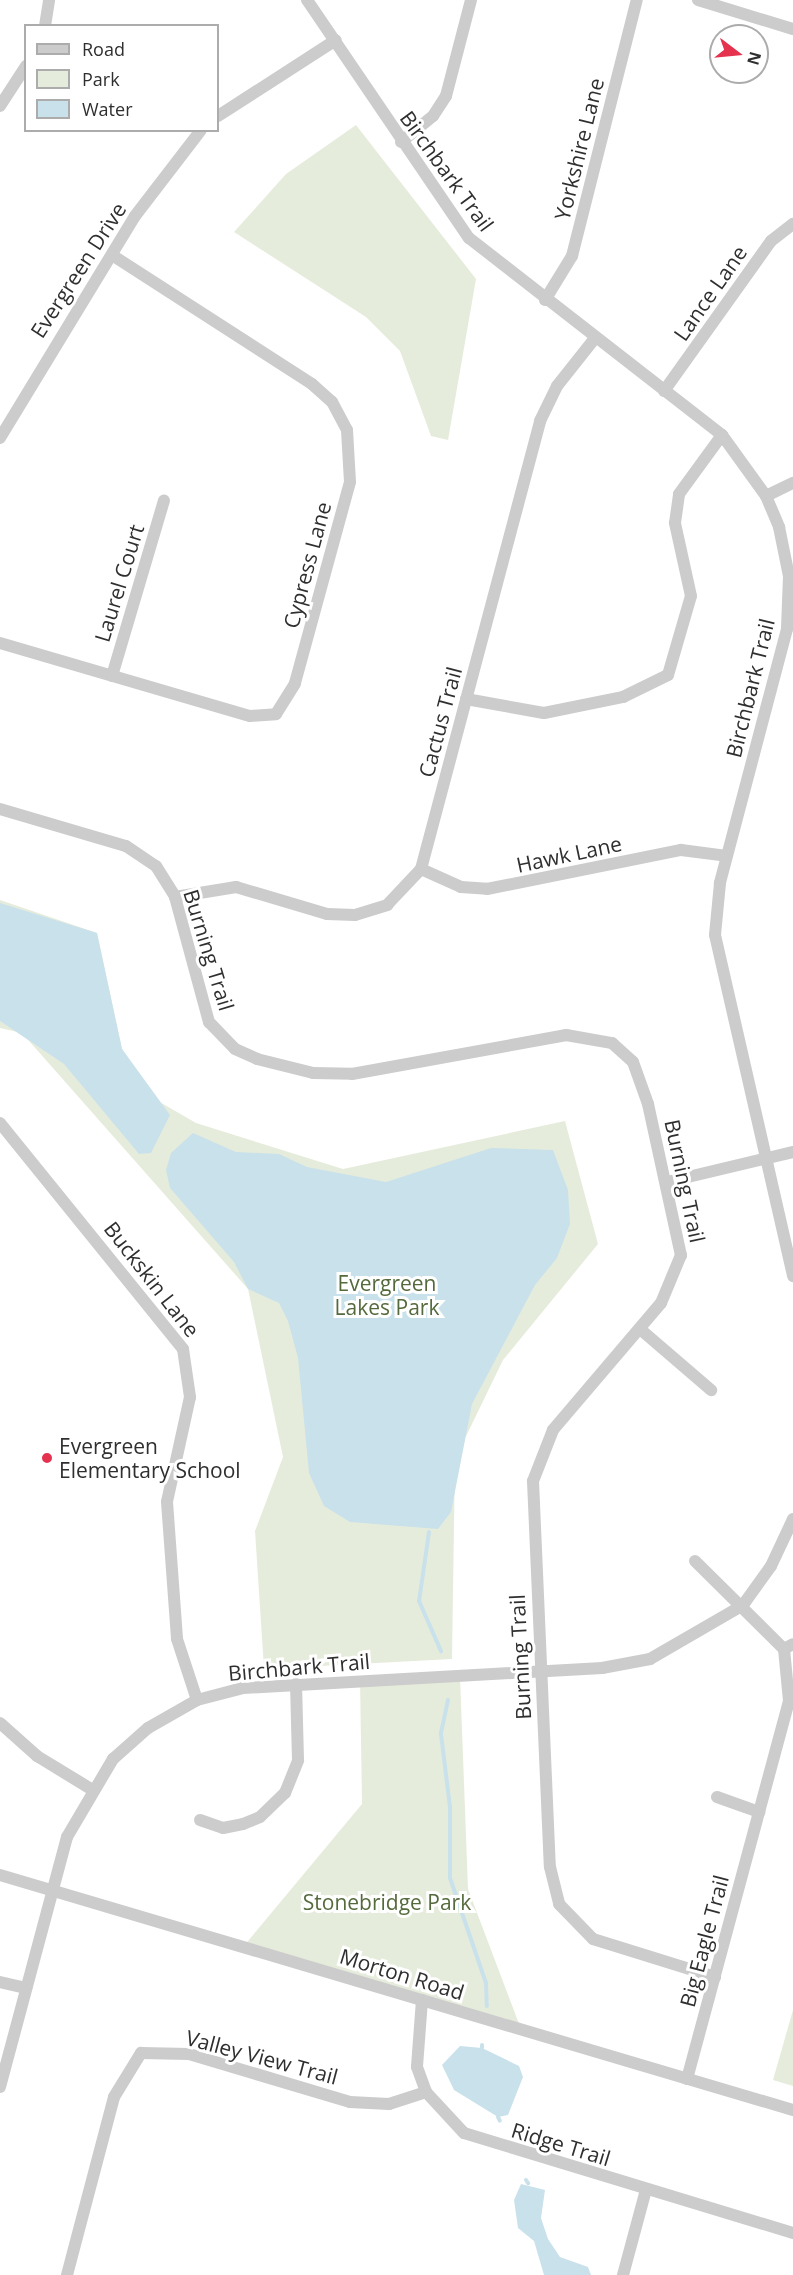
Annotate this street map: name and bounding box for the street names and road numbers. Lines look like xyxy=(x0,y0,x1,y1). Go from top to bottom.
street label: Yorkshire Lane xyxy=(549,75,609,223)
street label: Birchbark Trail xyxy=(395,106,499,236)
street label: Evergreen Drive xyxy=(25,198,131,342)
street label: Lance Lane xyxy=(668,241,752,345)
street label: Cypress Lane xyxy=(278,499,336,631)
street label: Laurel Court xyxy=(89,521,149,645)
street label: Birchbark Trail xyxy=(721,616,779,760)
street label: Cactus Trail xyxy=(413,664,467,780)
street label: Hawk Lane xyxy=(514,831,624,877)
street label: Burning Trail xyxy=(179,886,239,1014)
street label: Burning Trail xyxy=(660,1117,710,1245)
street label: Buckskin Lane xyxy=(99,1216,205,1342)
street label: Burning Trail xyxy=(504,1594,536,1720)
street label: Birchbark Trail xyxy=(227,1648,371,1686)
street label: Big Eagle Trail xyxy=(674,1872,734,2010)
street label: Morton Road xyxy=(337,1943,467,2005)
street label: Valley View Trail xyxy=(183,2025,341,2089)
street label: Ridge Trail xyxy=(508,2117,614,2171)

